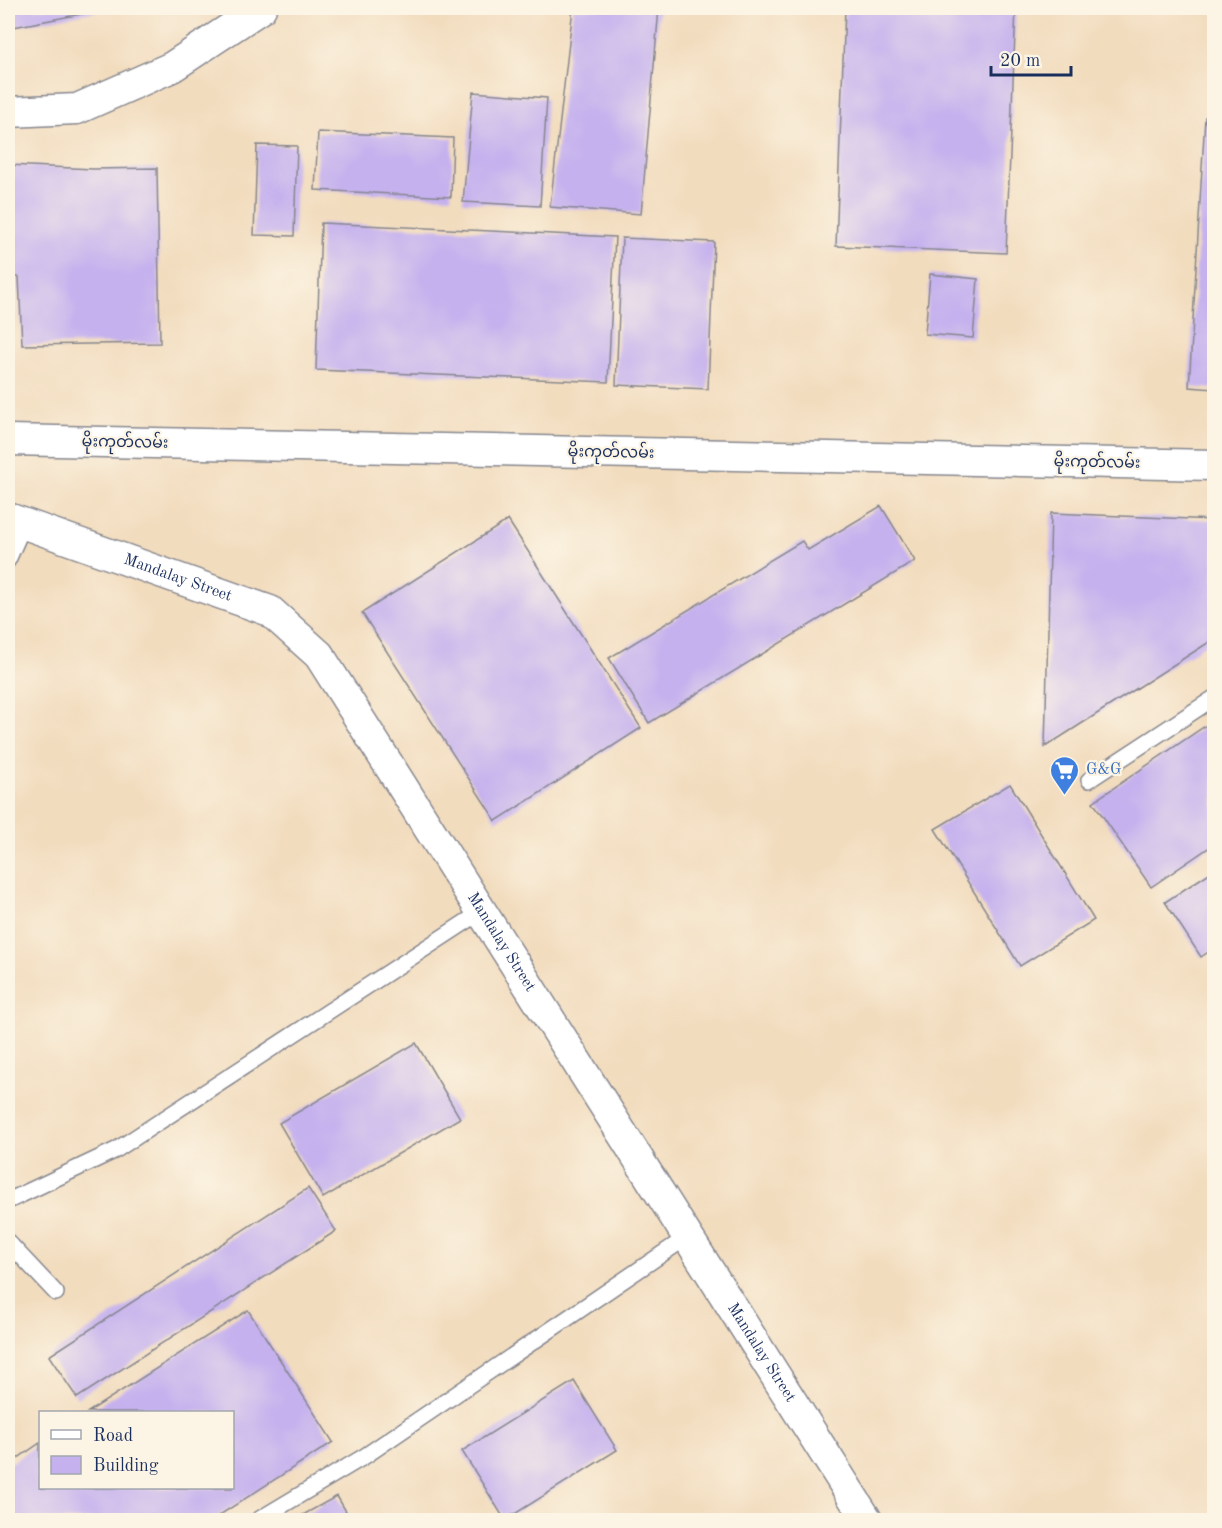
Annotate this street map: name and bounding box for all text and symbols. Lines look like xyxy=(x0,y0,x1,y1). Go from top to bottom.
scale bar xyxy=(991,39,1070,77)
text: 20 m xyxy=(1000,52,1040,70)
street label: မိုးကုတ်လမ်း xyxy=(81,429,169,457)
street label: မိုးကုတ်လမ်း xyxy=(567,439,655,467)
street label: မိုးကုတ်လမ်း xyxy=(1053,449,1141,477)
street label: Mandalay Street xyxy=(121,552,234,605)
supermarket icon: G&G xyxy=(1049,754,1081,796)
place label: G&G xyxy=(1086,762,1122,778)
street label: Mandalay Street xyxy=(464,890,538,995)
street label: Mandalay Street xyxy=(724,1301,798,1405)
legend xyxy=(39,1411,234,1489)
text: Road xyxy=(93,1427,133,1445)
text: Building xyxy=(93,1457,159,1475)

